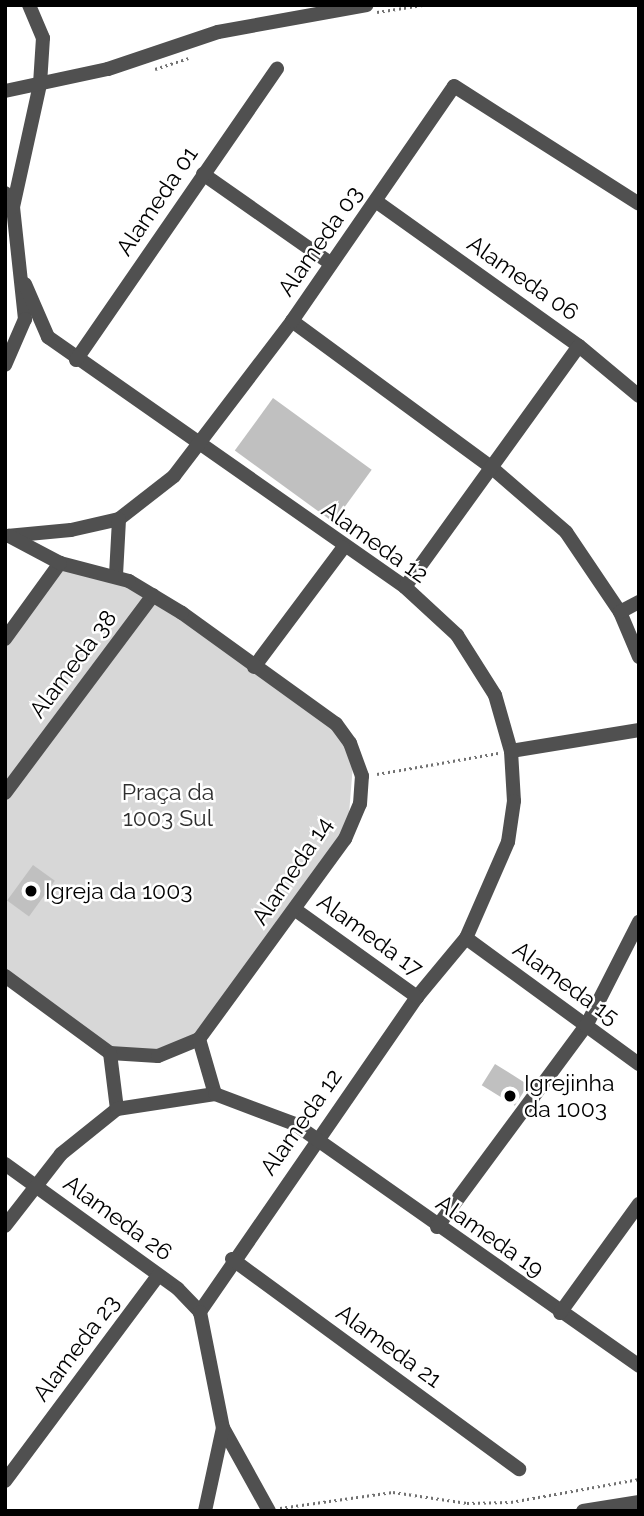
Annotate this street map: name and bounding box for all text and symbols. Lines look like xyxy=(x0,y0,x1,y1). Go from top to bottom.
street label: Alameda 01 xyxy=(110,141,204,261)
street label: Alameda 03 xyxy=(272,181,368,301)
street label: Alameda 06 xyxy=(462,230,584,326)
street label: Alameda 12 xyxy=(316,495,434,589)
street label: Alameda 38 xyxy=(24,605,122,723)
park label: Praça da 1003 Sul xyxy=(122,778,214,832)
street label: Alameda 14 xyxy=(246,812,338,930)
place label: Igreja da 1003 xyxy=(45,877,193,905)
marker: Igreja da 1003 xyxy=(23,883,39,899)
street label: Alameda 17 xyxy=(312,887,428,983)
street label: Alameda 15 xyxy=(508,935,624,1031)
street label: Alameda 12 xyxy=(254,1063,348,1181)
place label: Igrejinha da 1003 xyxy=(524,1069,614,1123)
marker: Igrejinha da 1003 xyxy=(502,1088,518,1104)
street label: Alameda 26 xyxy=(58,1169,178,1267)
street label: Alameda 19 xyxy=(431,1189,549,1283)
street label: Alameda 23 xyxy=(27,1289,125,1407)
street label: Alameda 21 xyxy=(331,1299,447,1393)

